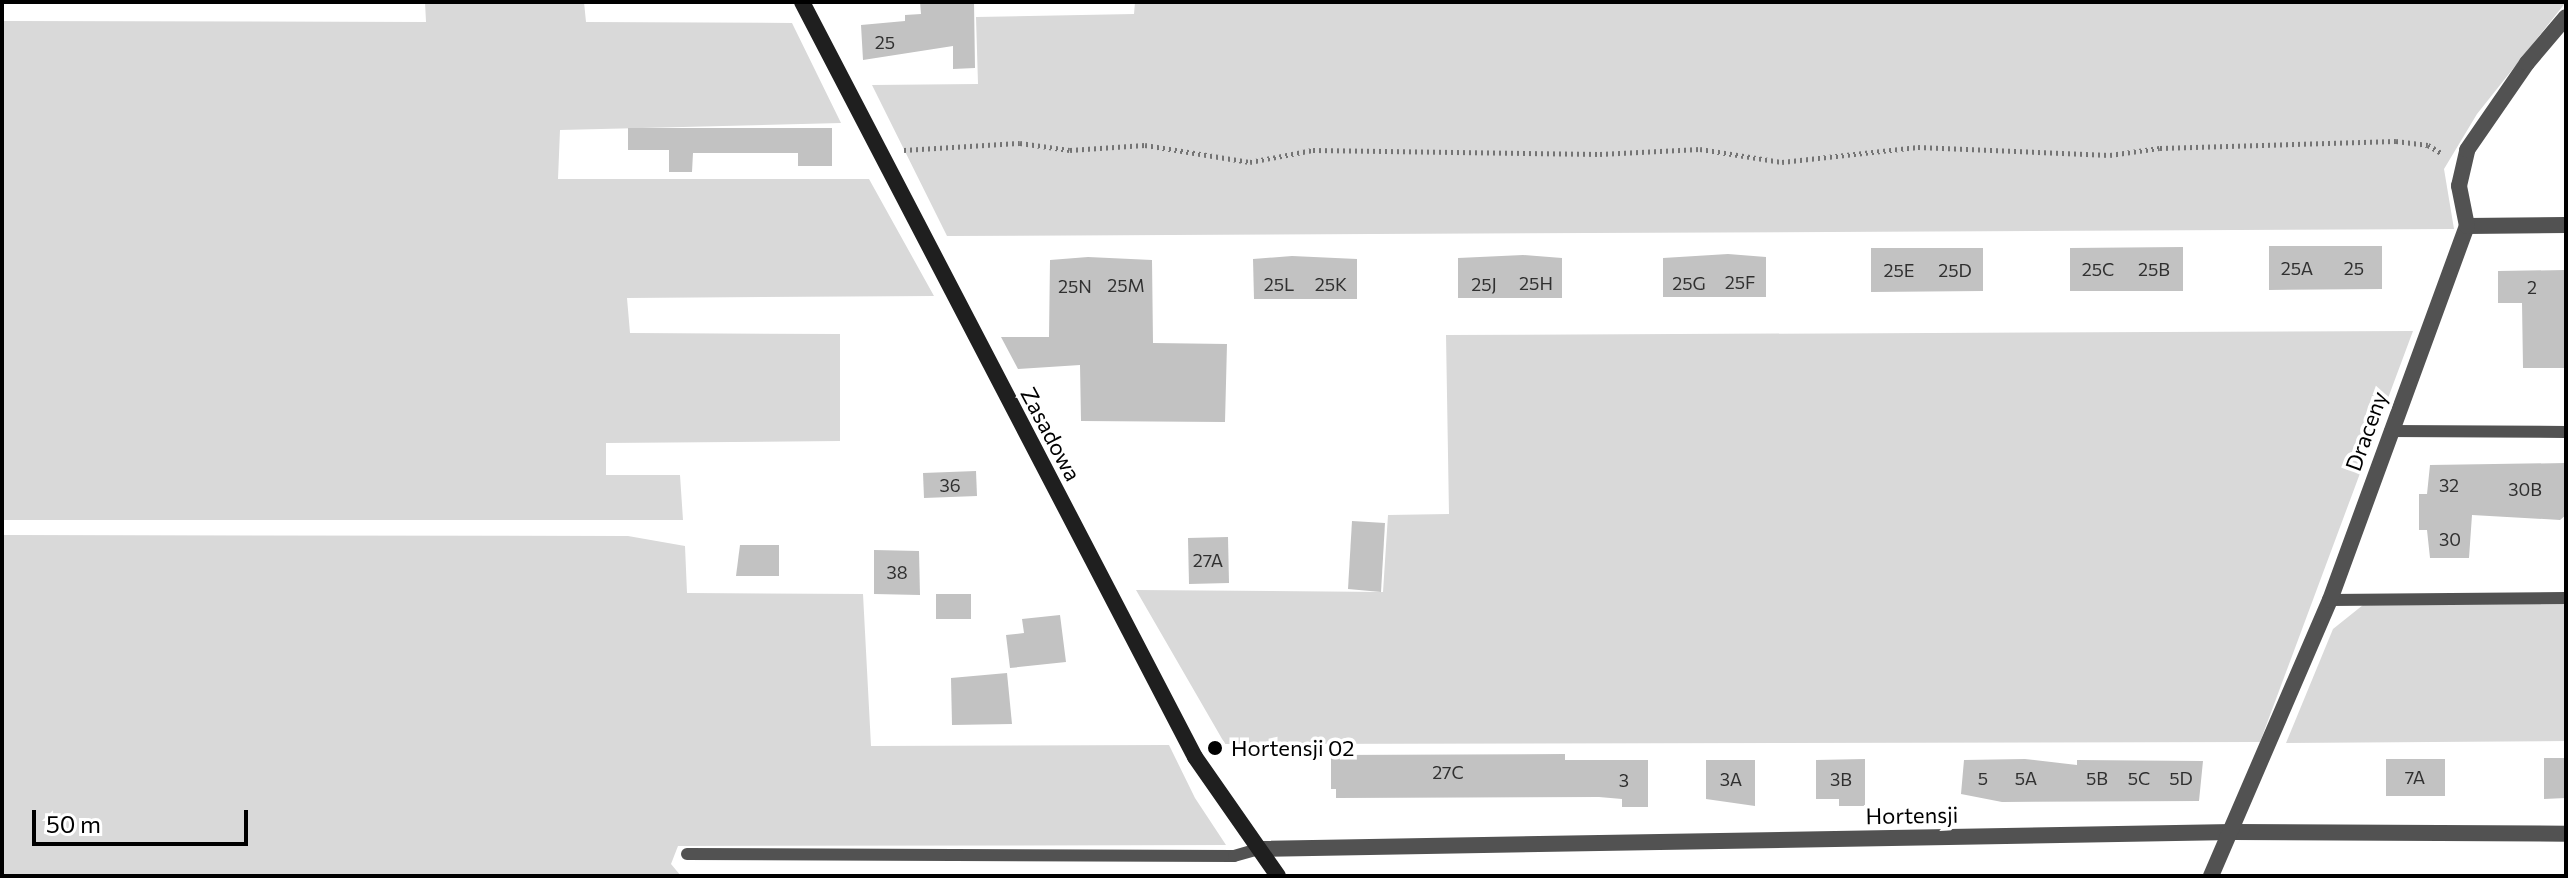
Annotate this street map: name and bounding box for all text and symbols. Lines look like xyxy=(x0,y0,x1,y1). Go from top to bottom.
house number: 25 xyxy=(875,31,895,53)
house number: 25A xyxy=(2281,257,2313,279)
house number: 25 xyxy=(2344,257,2364,279)
house number: 25C xyxy=(2082,258,2114,280)
house number: 25B xyxy=(2138,258,2170,280)
house number: 25E xyxy=(1883,259,1915,281)
house number: 25D xyxy=(1938,259,1972,281)
house number: 25F xyxy=(1725,271,1755,293)
house number: 25H xyxy=(1519,272,1553,294)
house number: 25G xyxy=(1672,272,1706,294)
house number: 25L xyxy=(1264,273,1294,295)
house number: 25K xyxy=(1315,273,1347,295)
house number: 25J xyxy=(1471,273,1497,295)
house number: 25M xyxy=(1107,274,1145,296)
house number: 25N xyxy=(1058,275,1092,297)
house number: 2 xyxy=(2527,276,2537,298)
street label: Zasadowa xyxy=(1015,383,1087,485)
street label: Draceny xyxy=(2339,388,2393,474)
house number: 36 xyxy=(939,474,961,496)
house number: 32 xyxy=(2439,474,2459,496)
house number: 30B xyxy=(2508,478,2542,500)
house number: 30 xyxy=(2439,528,2461,550)
house number: 27A xyxy=(1193,549,1223,571)
house number: 38 xyxy=(886,561,908,583)
place label: Hortensji 02 xyxy=(1231,735,1354,761)
marker: Hortensji 02 xyxy=(1206,739,1224,757)
house number: 27C xyxy=(1432,761,1464,783)
house number: 7A xyxy=(2405,766,2425,788)
house number: 5 xyxy=(1978,767,1988,789)
house number: 5A xyxy=(2015,767,2037,789)
house number: 5B xyxy=(2086,767,2108,789)
house number: 5C xyxy=(2128,767,2150,789)
house number: 5D xyxy=(2169,767,2193,789)
house number: 3A xyxy=(1720,768,1742,790)
house number: 3B xyxy=(1830,768,1852,790)
house number: 3 xyxy=(1619,769,1629,791)
scale bar xyxy=(36,794,252,844)
street label: Hortensji xyxy=(1865,801,1959,829)
text: 50 m xyxy=(46,809,101,838)

